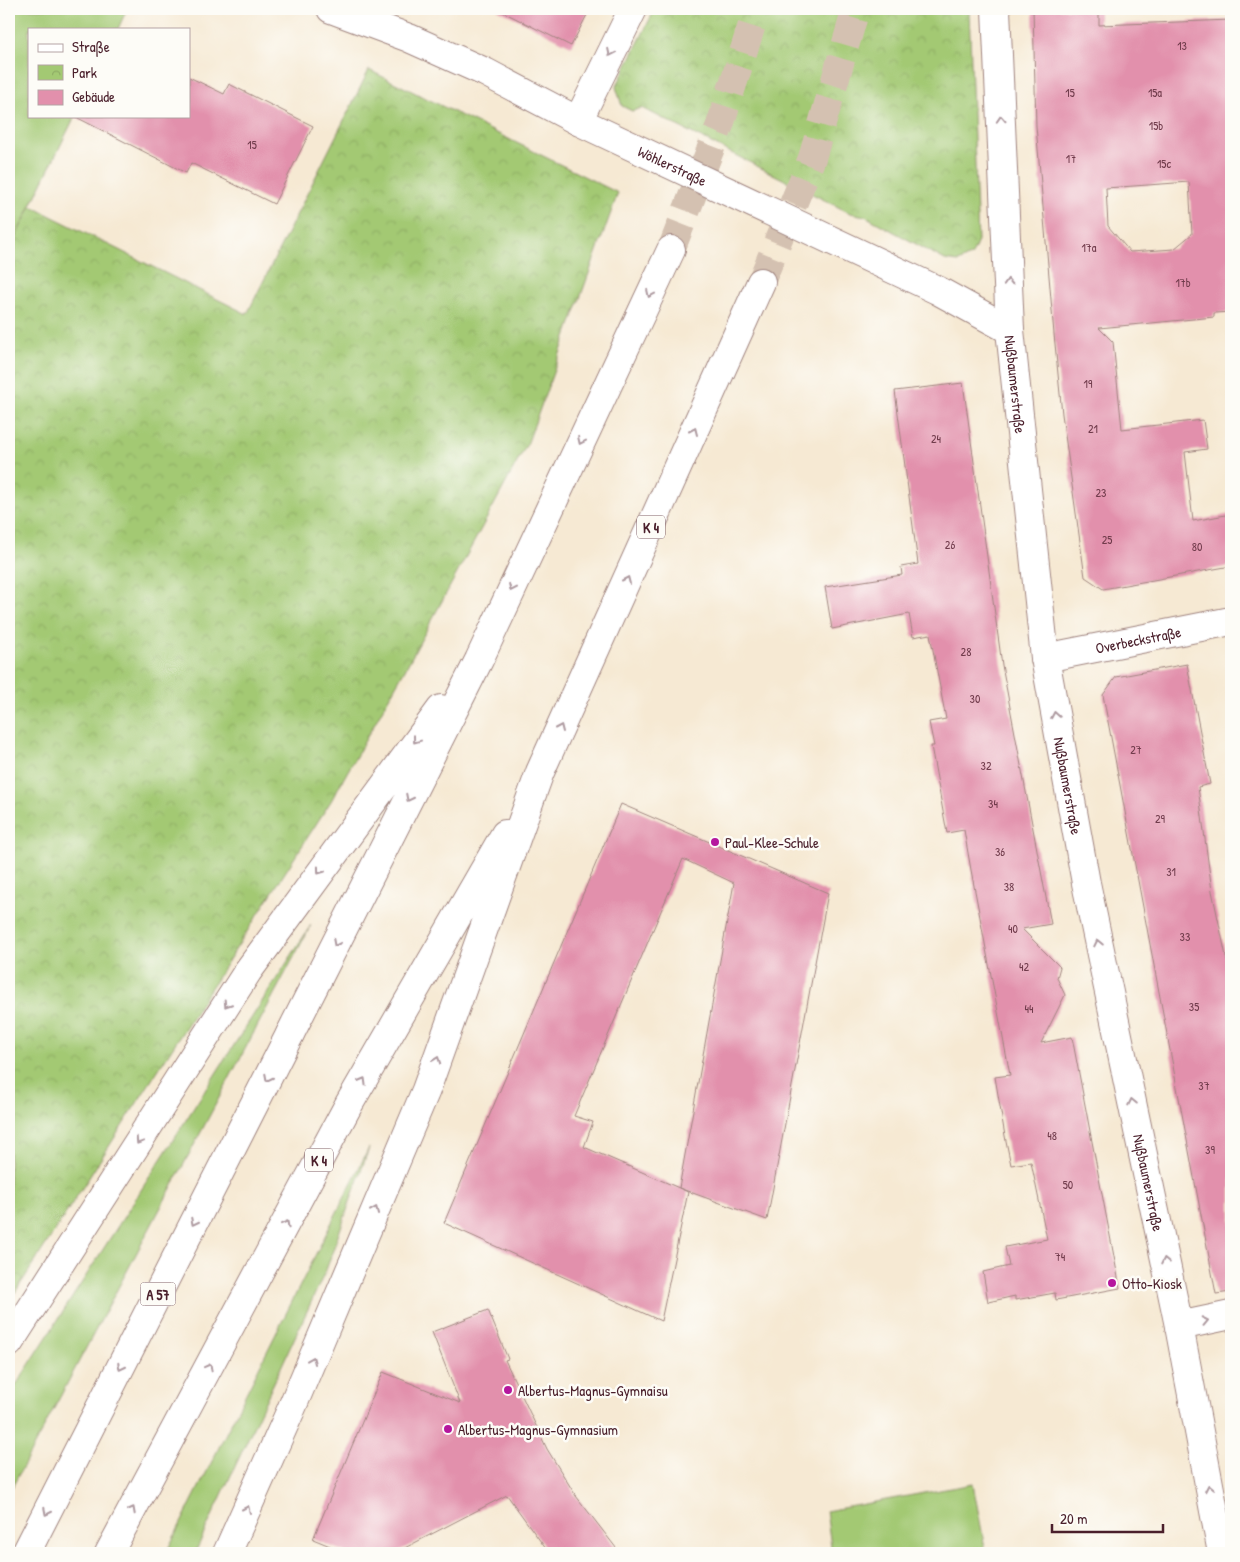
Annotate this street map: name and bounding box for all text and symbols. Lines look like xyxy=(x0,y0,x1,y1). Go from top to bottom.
legend xyxy=(28,28,190,118)
text: Straße xyxy=(72,36,110,57)
house number: 13 xyxy=(1177,37,1187,54)
one-way arrow xyxy=(608,47,618,56)
text: Park xyxy=(72,62,97,83)
house number: 15 xyxy=(1065,84,1075,101)
house number: 15a xyxy=(1148,84,1162,101)
text: Gebäude xyxy=(72,86,115,107)
one-way arrow xyxy=(995,115,1006,123)
house number: 15b xyxy=(1149,117,1163,134)
house number: 15 xyxy=(247,136,257,153)
street label: Wöhlerstraße xyxy=(635,140,710,191)
house number: 17 xyxy=(1066,150,1076,167)
house number: 15c xyxy=(1157,155,1171,172)
house number: 17a xyxy=(1081,239,1097,256)
house number: 17b xyxy=(1175,274,1191,291)
one-way arrow xyxy=(1002,277,1013,285)
one-way arrow xyxy=(646,289,656,298)
street label: Nußbaumerstraße xyxy=(1000,334,1031,435)
house number: 19 xyxy=(1084,375,1093,392)
house number: 21 xyxy=(1088,420,1098,437)
one-way arrow xyxy=(687,427,698,436)
house number: 24 xyxy=(931,430,942,447)
one-way arrow xyxy=(577,436,588,445)
house number: 23 xyxy=(1096,484,1107,501)
road number: K 4 xyxy=(637,516,665,538)
house number: 25 xyxy=(1102,531,1112,548)
house number: 26 xyxy=(945,536,955,553)
house number: 80 xyxy=(1192,538,1202,555)
one-way arrow xyxy=(621,576,631,585)
one-way arrow xyxy=(508,583,519,592)
street label: Overbeckstraße xyxy=(1094,621,1183,658)
house number: 28 xyxy=(961,643,971,660)
house number: 30 xyxy=(970,690,980,707)
one-way arrow xyxy=(1051,711,1061,719)
one-way arrow xyxy=(554,724,565,733)
one-way arrow xyxy=(414,734,422,743)
street label: Nußbaumerstraße xyxy=(1049,735,1087,836)
house number: 27 xyxy=(1130,741,1142,758)
house number: 32 xyxy=(981,757,992,774)
one-way arrow xyxy=(405,792,415,801)
house number: 34 xyxy=(988,795,998,812)
house number: 29 xyxy=(1155,810,1166,827)
place label: Paul-Klee-Schule xyxy=(725,832,819,853)
marker: Paul-Klee-Schule xyxy=(709,836,721,848)
house number: 36 xyxy=(995,843,1005,860)
house number: 31 xyxy=(1166,863,1176,880)
one-way arrow xyxy=(317,865,326,875)
house number: 38 xyxy=(1004,878,1014,895)
house number: 40 xyxy=(1008,920,1018,937)
house number: 33 xyxy=(1180,928,1190,945)
one-way arrow xyxy=(332,938,342,947)
one-way arrow xyxy=(1093,939,1104,948)
house number: 42 xyxy=(1019,958,1029,975)
house number: 35 xyxy=(1189,998,1199,1015)
one-way arrow xyxy=(224,999,233,1008)
house number: 44 xyxy=(1024,1000,1034,1017)
one-way arrow xyxy=(431,1056,441,1064)
one-way arrow xyxy=(264,1072,274,1081)
one-way arrow xyxy=(356,1077,366,1086)
house number: 37 xyxy=(1198,1077,1210,1094)
one-way arrow xyxy=(1127,1098,1137,1107)
house number: 48 xyxy=(1047,1127,1057,1144)
street label: Nußbaumerstraße xyxy=(1128,1132,1169,1233)
one-way arrow xyxy=(136,1135,145,1144)
house number: 39 xyxy=(1205,1141,1215,1158)
road number: K 4 xyxy=(305,1148,333,1172)
house number: 50 xyxy=(1063,1176,1073,1193)
one-way arrow xyxy=(369,1206,380,1215)
one-way arrow xyxy=(190,1217,200,1226)
one-way arrow xyxy=(279,1220,289,1229)
house number: 74 xyxy=(1055,1248,1066,1265)
one-way arrow xyxy=(1160,1257,1171,1266)
place label: Otto-Kiosk xyxy=(1122,1273,1182,1294)
marker: Otto-Kiosk xyxy=(1106,1277,1118,1289)
road number: A 57 xyxy=(140,1282,176,1306)
one-way arrow xyxy=(1201,1316,1210,1326)
one-way arrow xyxy=(306,1356,316,1365)
one-way arrow xyxy=(117,1362,127,1371)
one-way arrow xyxy=(203,1363,213,1372)
place label: Albertus-Magnus-Gymnaisu xyxy=(518,1380,668,1401)
marker: Albertus-Magnus-Gymnaisu xyxy=(502,1384,514,1396)
place label: Albertus-Magnus-Gymnasium xyxy=(458,1419,618,1440)
marker: Albertus-Magnus-Gymnasium xyxy=(442,1423,454,1435)
one-way arrow xyxy=(1205,1484,1215,1493)
scale bar xyxy=(1052,1502,1164,1534)
one-way arrow xyxy=(240,1505,251,1514)
one-way arrow xyxy=(43,1507,53,1516)
one-way arrow xyxy=(126,1507,136,1516)
text: 20 m xyxy=(1060,1508,1087,1529)

